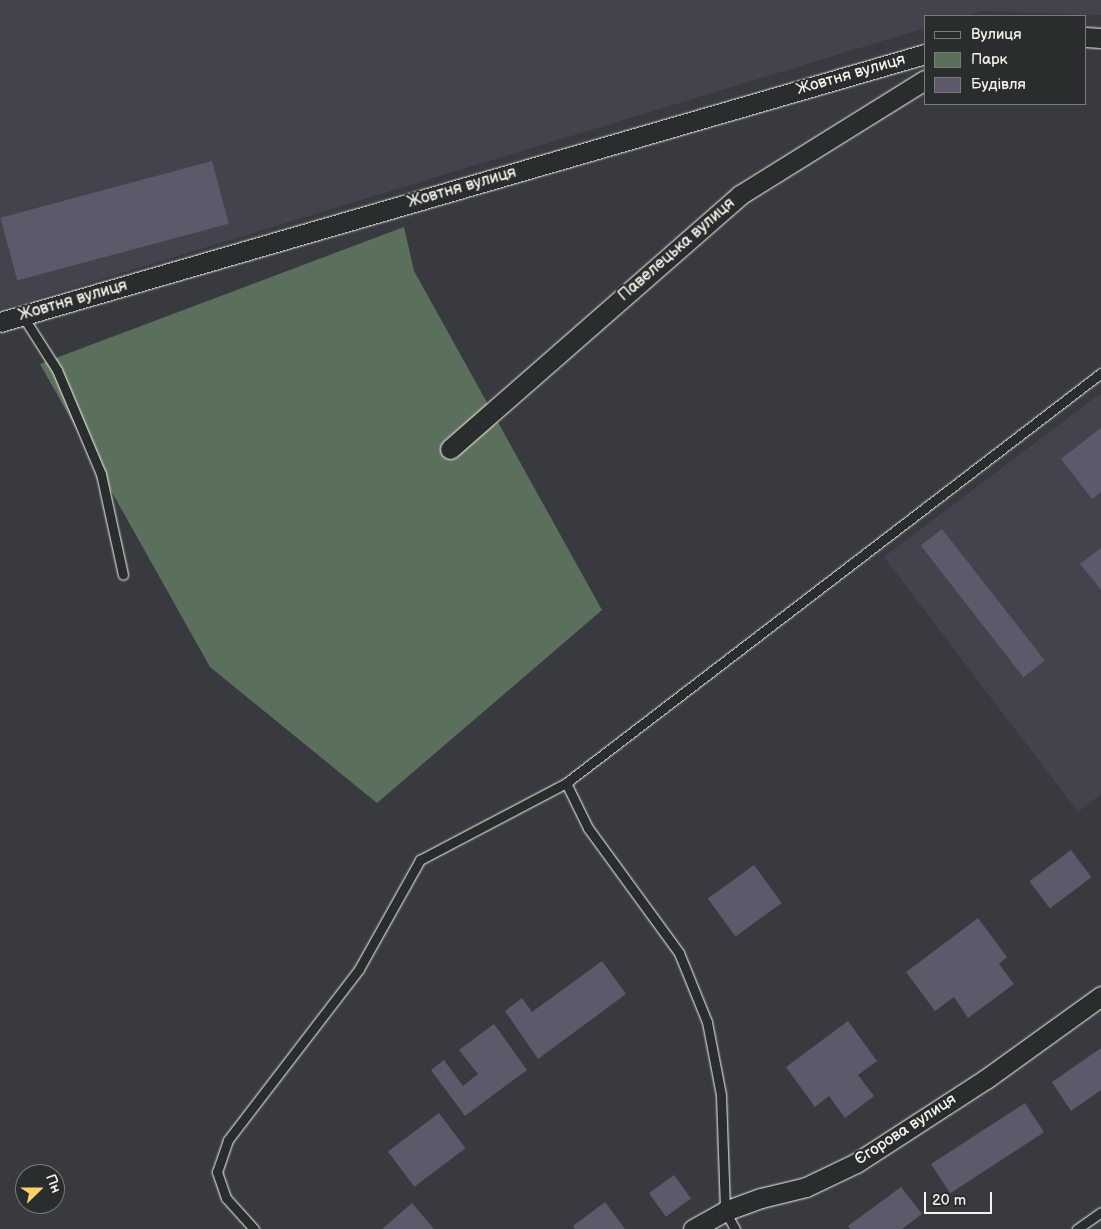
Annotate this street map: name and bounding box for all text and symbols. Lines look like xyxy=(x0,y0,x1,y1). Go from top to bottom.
legend xyxy=(924,15,1086,105)
text: Вулиця xyxy=(971,25,1022,44)
street label: Жовтня вулиця xyxy=(794,50,908,100)
text: Парк xyxy=(971,50,1008,69)
text: Будівля xyxy=(971,75,1026,94)
street label: Жовтня вулиця xyxy=(405,163,519,213)
street label: Павелецька вулиця xyxy=(615,194,739,306)
street label: Жовтня вулиця xyxy=(16,276,130,326)
street label: Єгорова вулиця xyxy=(852,1090,960,1170)
north arrow xyxy=(15,1164,65,1214)
text: Пн xyxy=(42,1172,65,1195)
scale bar xyxy=(926,1182,994,1214)
text: 20 m xyxy=(932,1191,966,1210)

